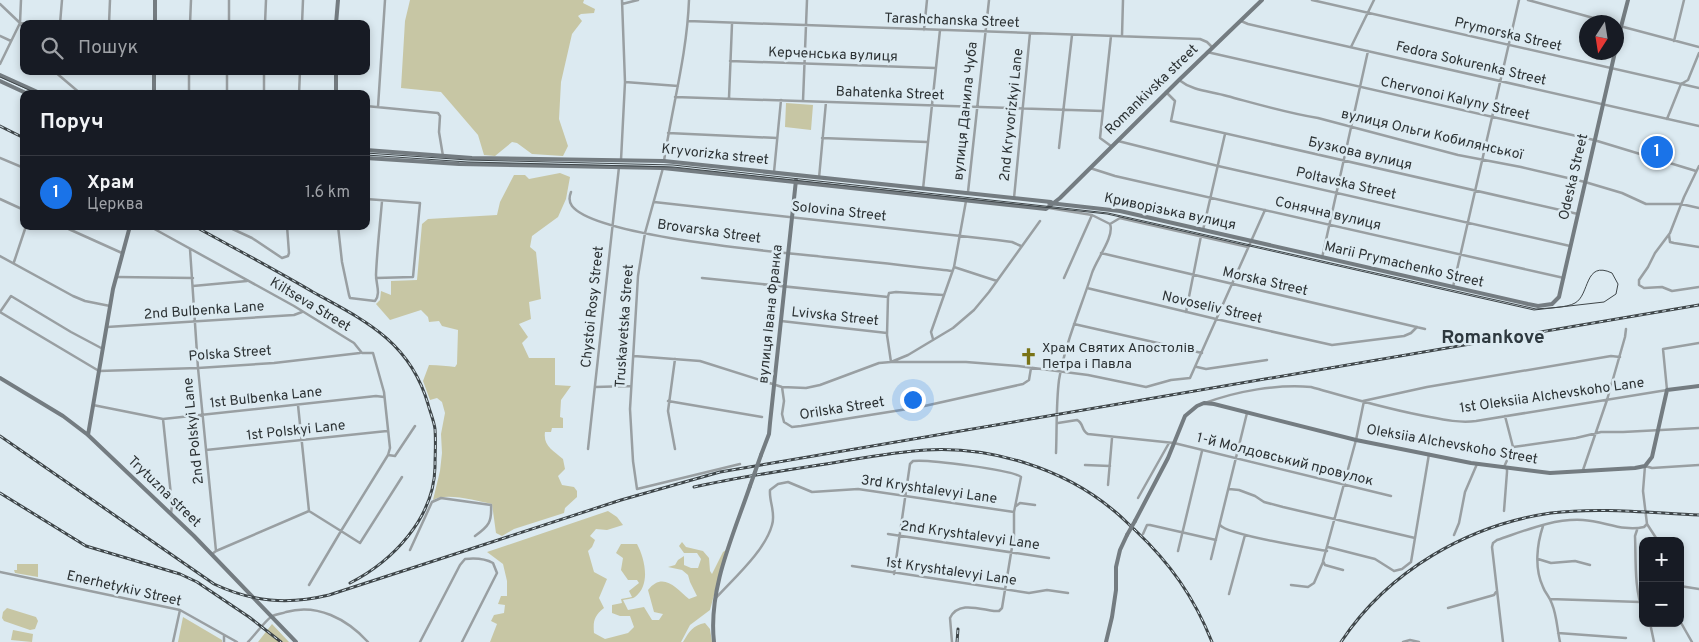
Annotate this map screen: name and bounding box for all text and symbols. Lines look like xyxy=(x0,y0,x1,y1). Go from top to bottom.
street label: Tarashchanska Street xyxy=(884,10,1020,32)
street label: Prymorska Street xyxy=(1453,14,1563,56)
north arrow xyxy=(1579,15,1624,60)
search box xyxy=(20,20,370,75)
icon: search xyxy=(38,34,66,62)
text: Пошук xyxy=(78,36,138,60)
street label: Fedora Sokurenka Street xyxy=(1394,38,1548,90)
street label: вулиця Данила Чуба xyxy=(950,41,982,181)
street label: Romankivska street xyxy=(1102,41,1202,139)
street label: Керченська вулиця xyxy=(768,44,898,66)
street label: 2nd Kryvorizkyi Lane xyxy=(997,48,1027,182)
street label: Chervonoi Kalyny Street xyxy=(1379,74,1531,124)
street label: Bahatenka Street xyxy=(835,84,945,104)
street label: вулиця Ольги Кобилянської xyxy=(1339,106,1525,164)
text: Поруч xyxy=(40,109,104,136)
street label: Odeska Street xyxy=(1556,132,1592,222)
pin: 1 xyxy=(1641,133,1673,171)
street label: Бузкова вулиця xyxy=(1306,134,1414,174)
street label: Kryvorizka street xyxy=(660,141,770,169)
street label: Poltavska Street xyxy=(1294,164,1398,204)
text: Храм xyxy=(87,171,134,195)
text: 1 xyxy=(53,183,59,203)
text: 1.6 km xyxy=(305,183,350,203)
street label: Криворізька вулиця xyxy=(1103,190,1237,234)
street label: Сонячна вулиця xyxy=(1273,194,1383,234)
text: Церква xyxy=(87,195,143,215)
street label: Solovina Street xyxy=(791,199,887,225)
street label: Brovarska Street xyxy=(656,216,762,248)
street label: Marii Prymachenko Street xyxy=(1323,238,1485,292)
street label: вулиця Івана Франка xyxy=(755,244,787,384)
street label: Chystoi Rosy Street xyxy=(578,245,608,369)
street label: Truskavetska Street xyxy=(612,264,638,388)
street label: Morska Street xyxy=(1221,264,1309,300)
street label: Kiltseva Street xyxy=(266,274,354,336)
street label: Novoseliv Street xyxy=(1160,288,1264,328)
street label: 2nd Bulbenka Lane xyxy=(143,298,265,324)
street label: Lvivska Street xyxy=(790,304,880,330)
district label: Romankove xyxy=(1441,326,1545,350)
place label: Храм Святих Апостолів Петра і Павла xyxy=(1042,340,1195,373)
street label: Polska Street xyxy=(188,343,272,365)
church icon: Храм Святих Апостолів Петра і Павла xyxy=(1018,346,1038,366)
street label: 1st Oleksiia Alchevskoho Lane xyxy=(1459,375,1645,417)
street label: 2nd Polskyi Lane xyxy=(180,377,208,485)
street label: 1st Bulbenka Lane xyxy=(209,384,323,412)
your location xyxy=(900,387,926,413)
street label: Orilska Street xyxy=(798,394,886,424)
street label: 1st Polskyi Lane xyxy=(246,417,346,445)
street label: Oleksiia Alchevskoho Street xyxy=(1365,422,1539,468)
street label: 1-й Молдовський провулок xyxy=(1195,430,1375,490)
street label: Trytuzna street xyxy=(124,453,204,531)
street label: 3rd Kryshtalevyi Lane xyxy=(860,472,998,508)
street label: 2nd Kryshtalevyi Lane xyxy=(899,518,1041,554)
map controls xyxy=(1639,537,1684,627)
button: + xyxy=(1639,537,1684,582)
street label: 1st Kryshtalevyi Lane xyxy=(884,554,1018,590)
street label: Enerhetykiv Street xyxy=(65,568,183,610)
button: − xyxy=(1639,582,1684,627)

